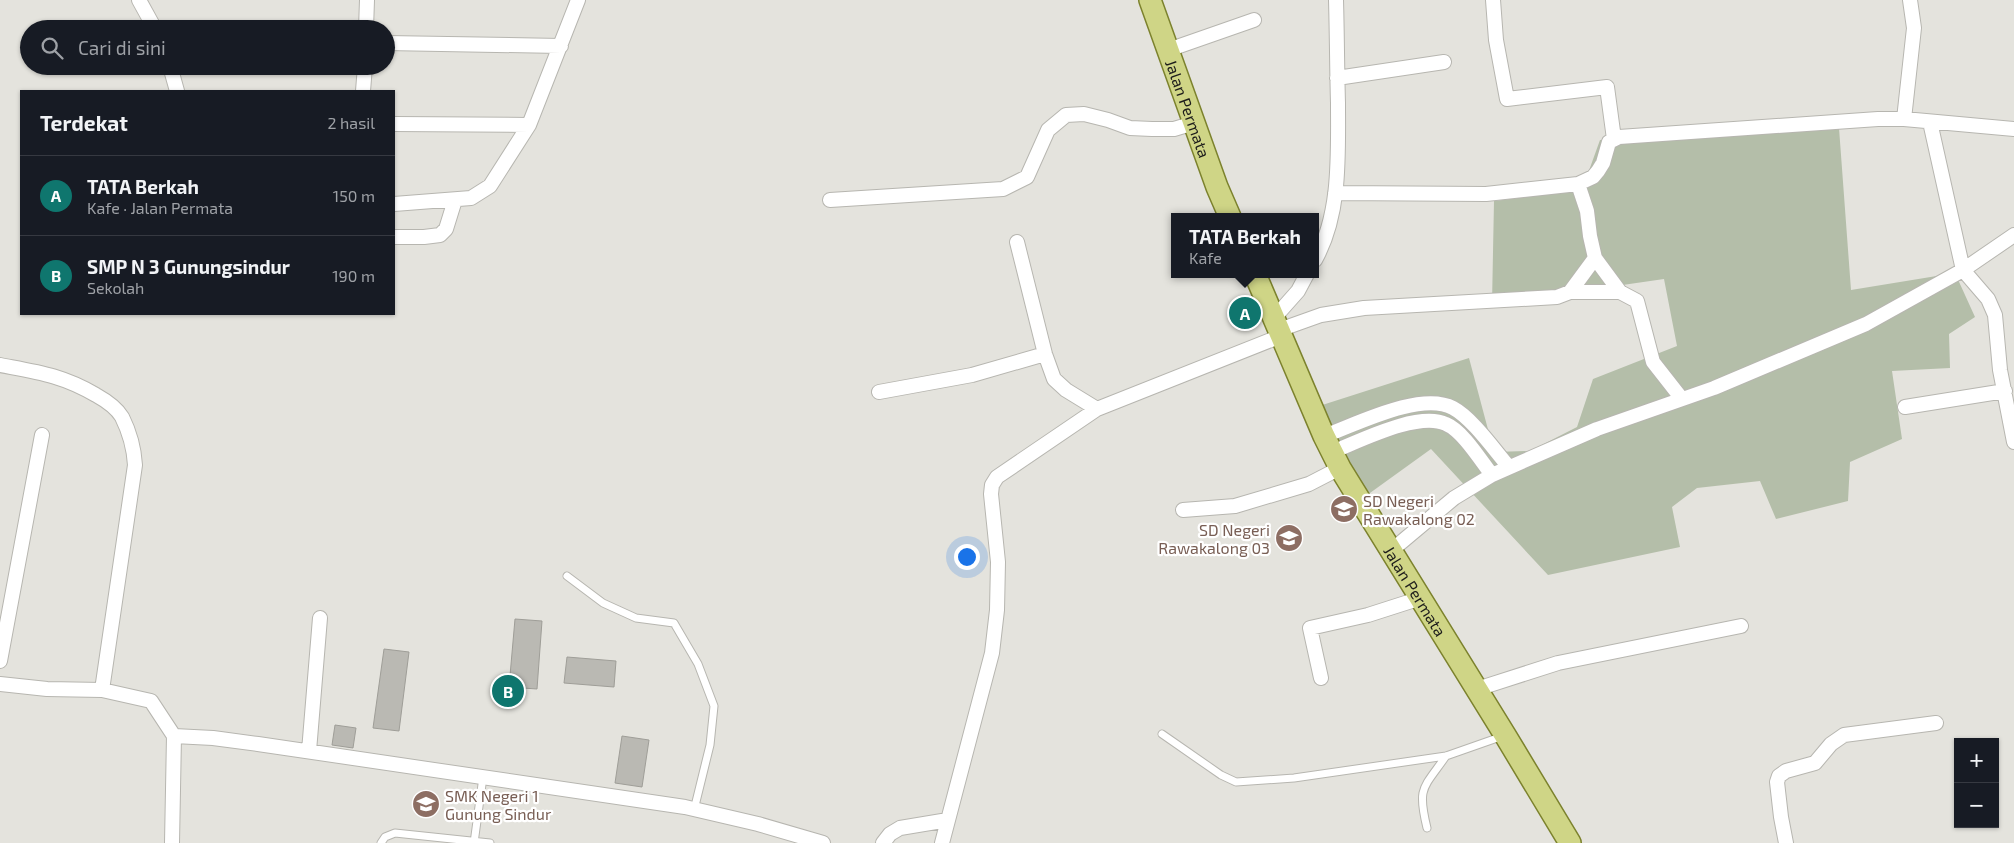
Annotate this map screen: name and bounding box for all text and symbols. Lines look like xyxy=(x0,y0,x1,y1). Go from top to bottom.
search box xyxy=(20,20,395,75)
icon: search xyxy=(38,34,66,62)
text: Cari di sini xyxy=(78,36,166,59)
street label: Jalan Permata xyxy=(1163,57,1215,160)
text: Terdekat xyxy=(40,110,128,135)
text: 2 hasil xyxy=(328,113,375,132)
text: TATA Berkah xyxy=(87,175,199,198)
text: A xyxy=(51,186,61,205)
text: 150 m xyxy=(333,186,375,205)
text: Kafe · Jalan Permata xyxy=(87,198,233,217)
popup xyxy=(1171,213,1319,278)
text: TATA Berkah xyxy=(1189,225,1301,248)
text: Kafe xyxy=(1189,248,1222,267)
text: SMP N 3 Gunungsindur xyxy=(87,255,290,278)
text: B xyxy=(51,266,61,285)
text: 190 m xyxy=(332,266,375,285)
text: Sekolah xyxy=(87,278,144,297)
pin: A xyxy=(1229,294,1261,332)
place label: SD Negeri Rawakalong 02 xyxy=(1363,491,1475,528)
school or university icon: SD Negeri Rawakalong 02 xyxy=(1329,494,1359,524)
place label: SD Negeri Rawakalong 03 xyxy=(1158,520,1270,557)
school or university icon: SD Negeri Rawakalong 03 xyxy=(1274,523,1304,553)
street label: Jalan Permata xyxy=(1381,542,1451,639)
your location xyxy=(954,544,980,570)
pin: B xyxy=(492,672,524,710)
map controls xyxy=(1954,738,1999,828)
button: + xyxy=(1954,738,1999,783)
button: − xyxy=(1954,783,1999,828)
place label: SMK Negeri 1 Gunung Sindur xyxy=(445,786,552,823)
school or university icon: SMK Negeri 1 Gunung Sindur xyxy=(411,789,441,819)

